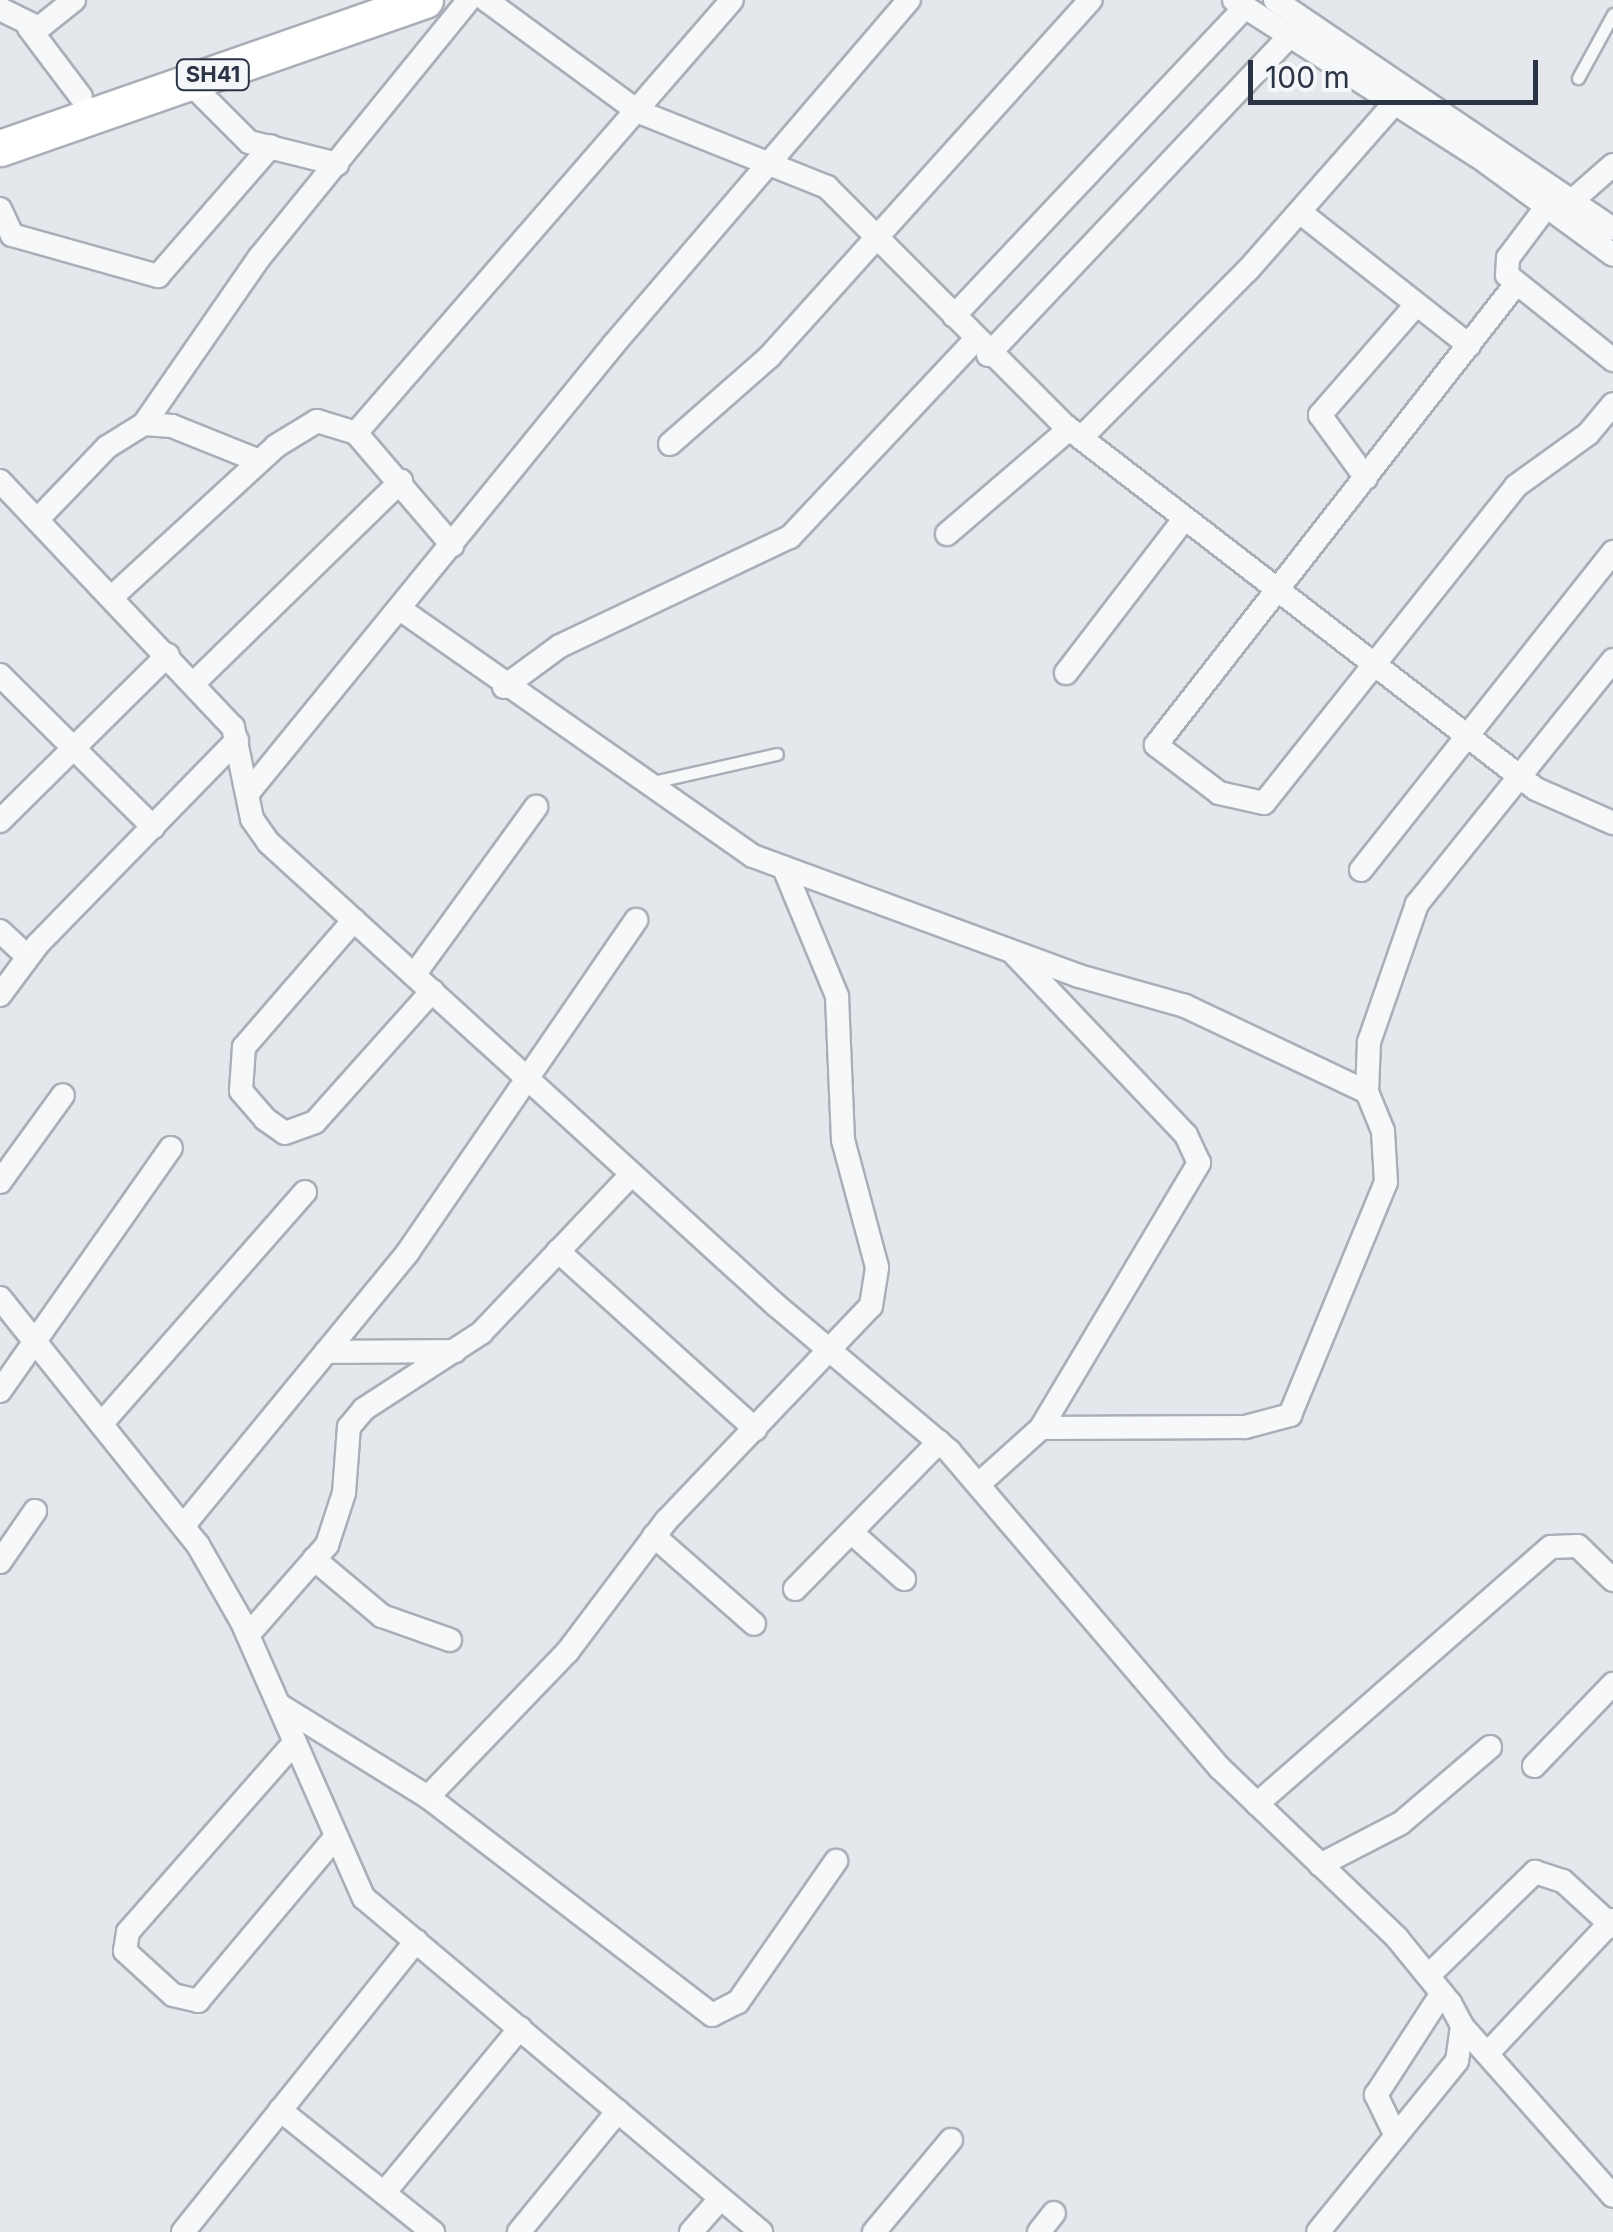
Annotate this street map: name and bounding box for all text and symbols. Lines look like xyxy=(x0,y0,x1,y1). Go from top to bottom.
scale bar xyxy=(1253,40,1543,102)
road number: SH41 xyxy=(176,58,250,92)
text: 100 m xyxy=(1265,59,1350,95)

